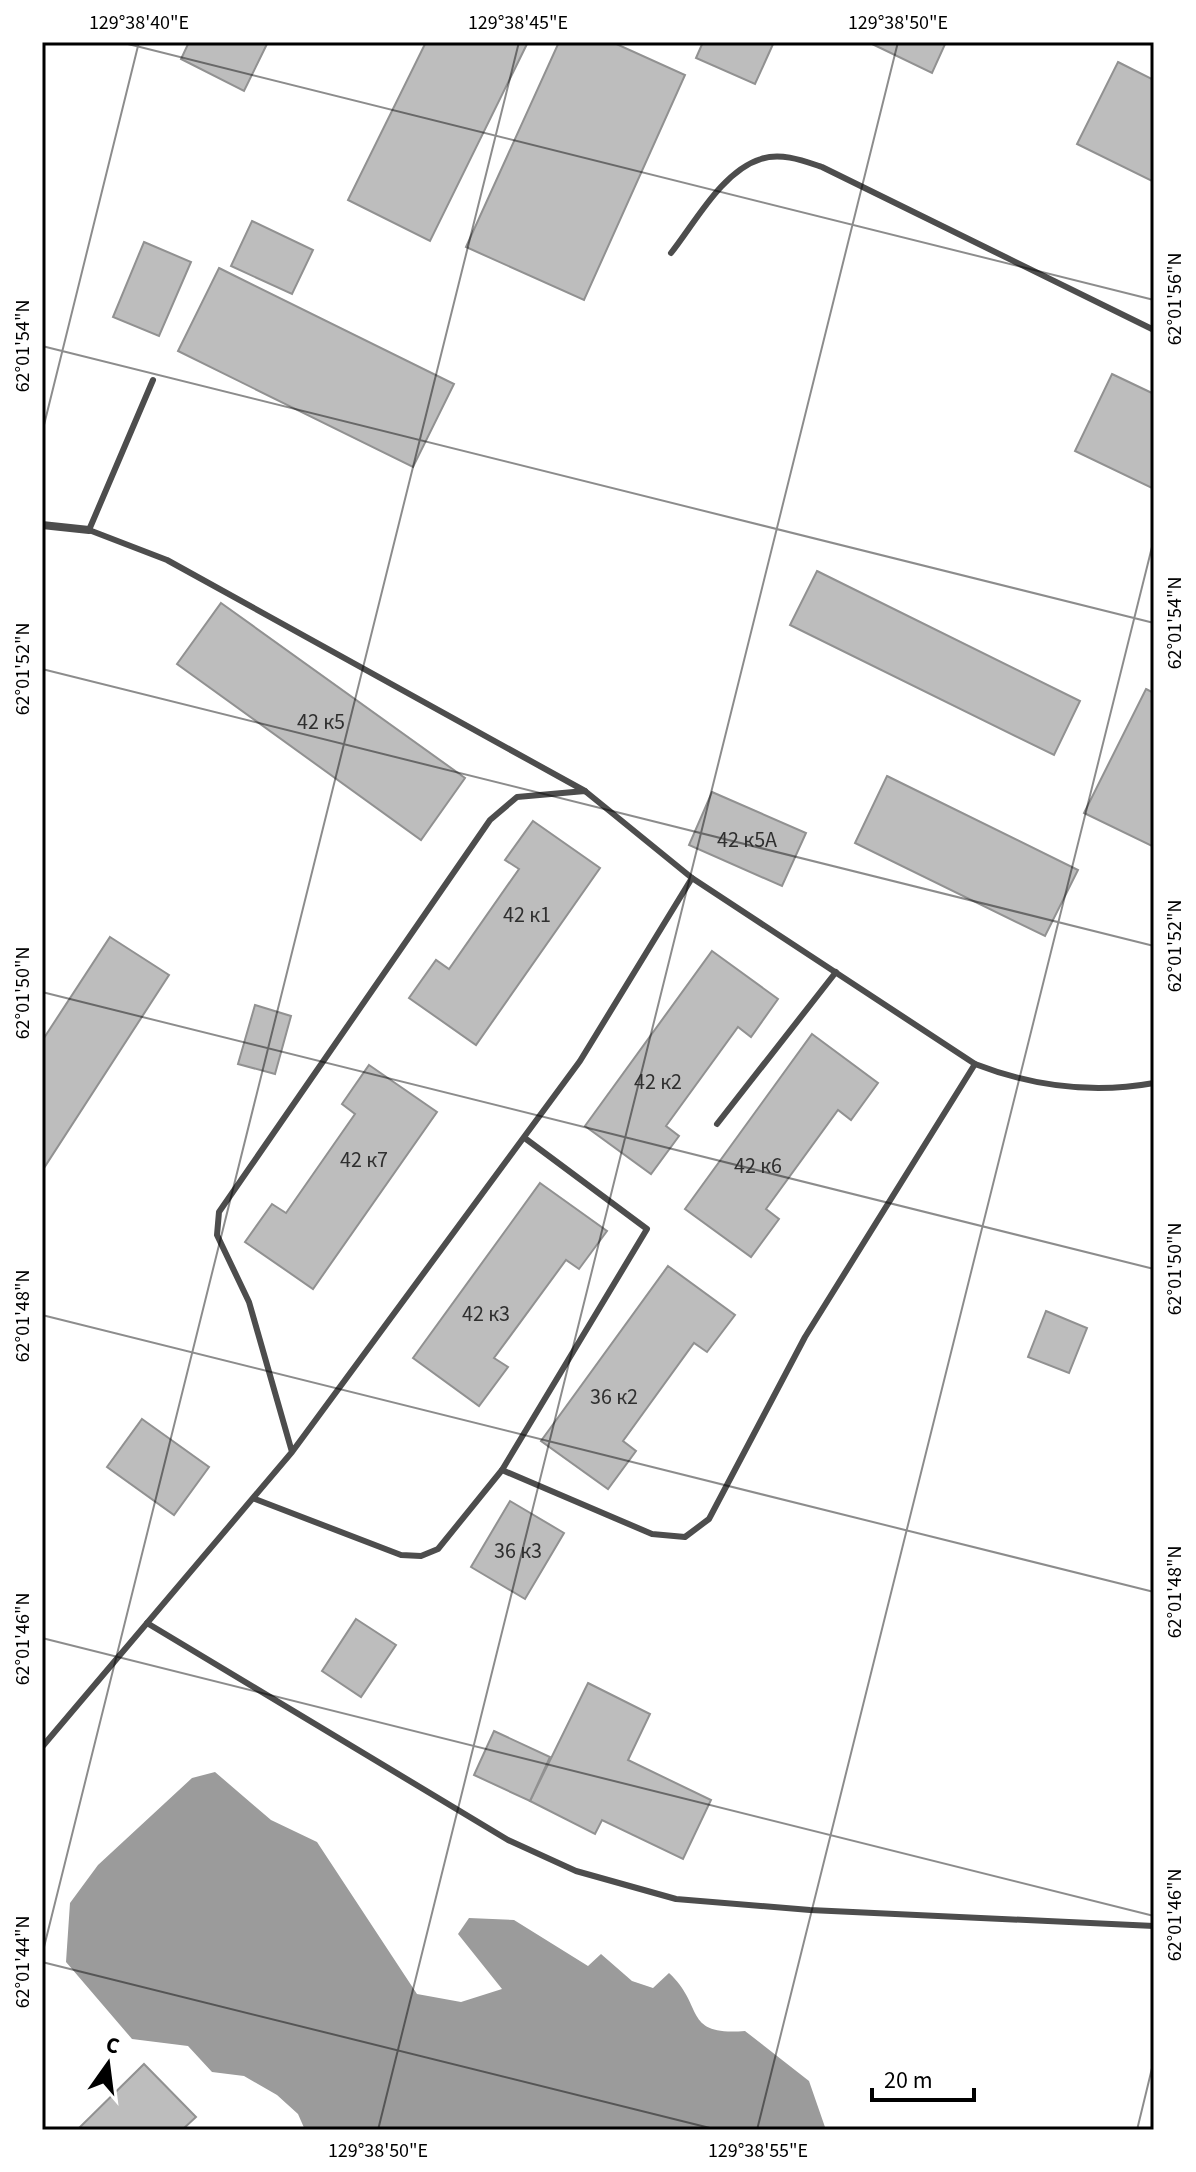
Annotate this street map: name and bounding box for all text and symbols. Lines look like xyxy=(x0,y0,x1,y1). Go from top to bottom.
text: 129°38'40"E xyxy=(89,9,189,37)
text: 129°38'45"E xyxy=(468,9,568,37)
text: 129°38'50"E xyxy=(848,9,948,37)
text: 62°01'56"N xyxy=(1161,253,1189,345)
text: 62°01'54"N xyxy=(9,300,37,392)
text: 62°01'54"N xyxy=(1161,577,1189,669)
text: 62°01'52"N xyxy=(9,623,37,715)
house number: 42 к5 xyxy=(297,706,345,738)
house number: 42 к5А xyxy=(717,824,777,856)
house number: 42 к1 xyxy=(503,899,551,931)
text: 62°01'52"N xyxy=(1161,900,1189,992)
text: 62°01'50"N xyxy=(9,947,37,1039)
house number: 42 к2 xyxy=(634,1066,682,1098)
house number: 42 к7 xyxy=(340,1144,388,1176)
house number: 42 к6 xyxy=(734,1150,782,1182)
text: 62°01'50"N xyxy=(1161,1223,1189,1315)
text: 62°01'48"N xyxy=(9,1270,37,1362)
house number: 42 к3 xyxy=(462,1298,510,1330)
house number: 36 к2 xyxy=(590,1381,638,1413)
house number: 36 к3 xyxy=(494,1535,542,1567)
text: 62°01'48"N xyxy=(1161,1546,1189,1638)
text: 62°01'46"N xyxy=(9,1593,37,1685)
text: 62°01'46"N xyxy=(1161,1869,1189,1961)
text: 62°01'44"N xyxy=(9,1916,37,2008)
north arrow xyxy=(68,2024,148,2104)
text: С xyxy=(103,2028,123,2063)
scale bar xyxy=(872,2052,974,2102)
text: 20 m xyxy=(884,2063,933,2098)
text: 129°38'50"E xyxy=(328,2137,428,2165)
text: 129°38'55"E xyxy=(708,2137,808,2165)

